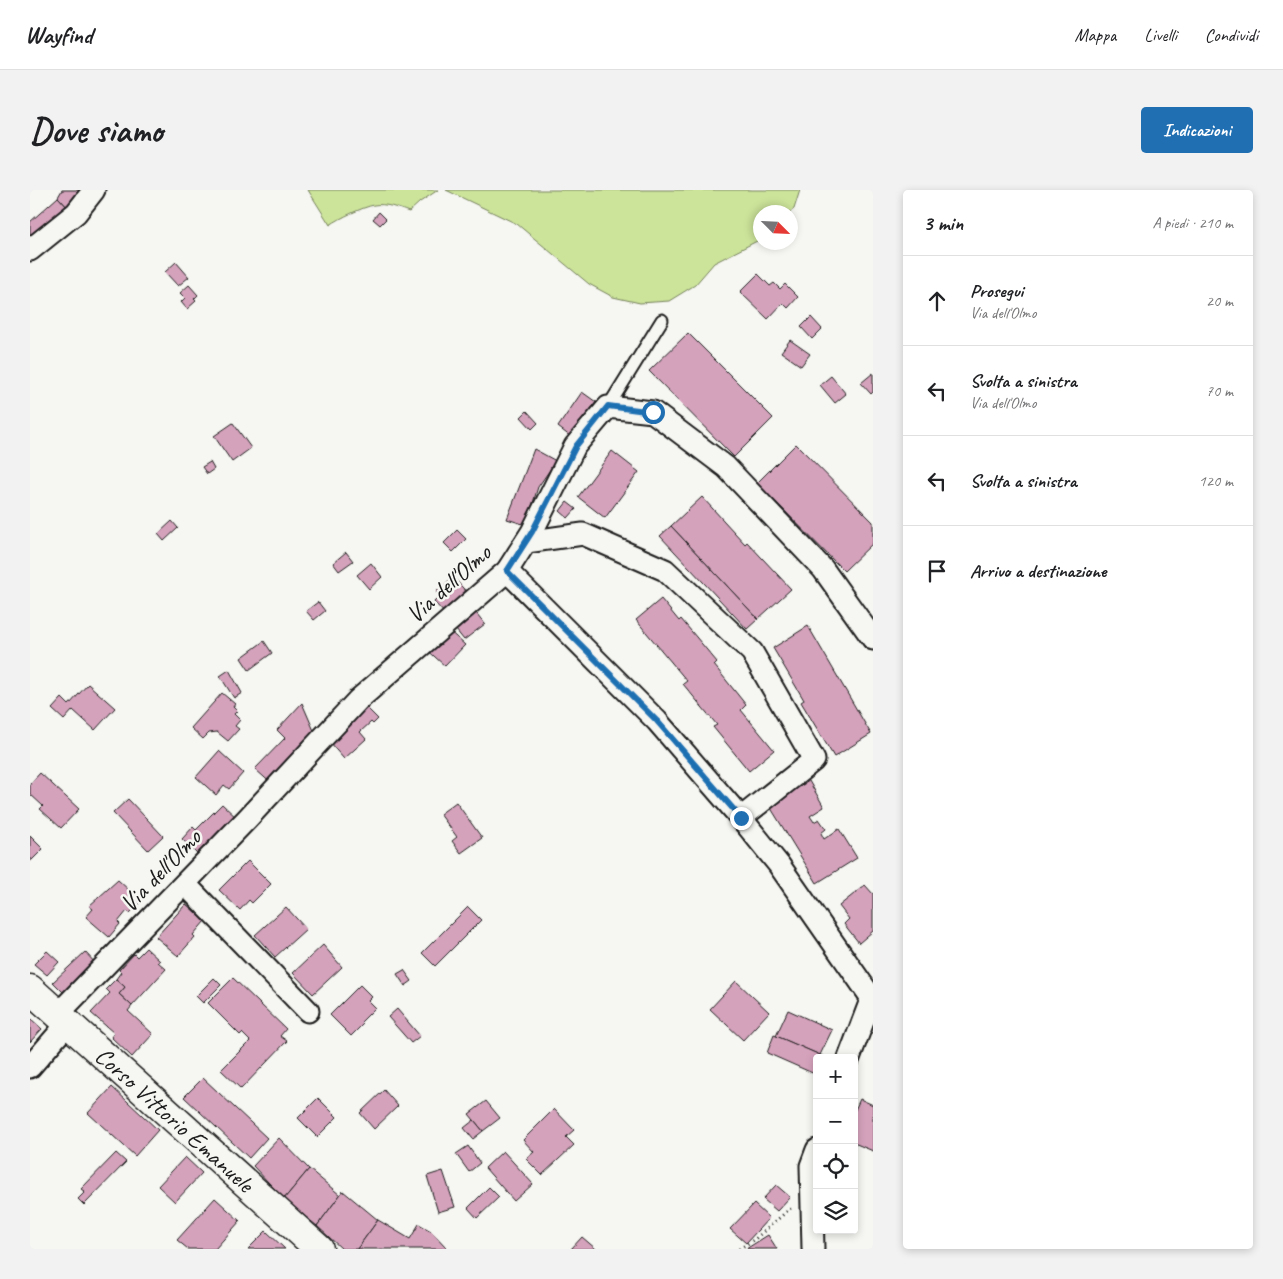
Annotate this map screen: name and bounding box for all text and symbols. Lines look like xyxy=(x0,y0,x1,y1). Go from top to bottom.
text: Wayfind xyxy=(25,20,92,50)
text: Mappa xyxy=(1075,24,1116,46)
text: Livelli xyxy=(1144,24,1177,46)
text: Condividi xyxy=(1205,24,1258,46)
button: Indicazioni xyxy=(1141,107,1253,153)
text: Dove siamo xyxy=(30,108,163,153)
north arrow xyxy=(753,205,798,250)
text: 3 min xyxy=(923,210,963,236)
text: A piedi · 210 m xyxy=(1152,213,1233,233)
text: Prosegui xyxy=(970,279,1023,303)
icon: ahead xyxy=(923,287,951,315)
text: 20 m xyxy=(1206,291,1233,311)
text: Via dell'Olmo xyxy=(970,303,1036,323)
text: Svolta a sinistra xyxy=(970,369,1077,393)
icon: left xyxy=(923,377,951,405)
text: 70 m xyxy=(1206,381,1233,401)
text: Via dell'Olmo xyxy=(970,393,1036,413)
route start xyxy=(642,401,665,424)
icon: left xyxy=(923,467,951,495)
text: Svolta a sinistra xyxy=(970,469,1077,493)
text: 120 m xyxy=(1199,471,1233,491)
street label: Via dell'Olmo xyxy=(399,536,499,630)
icon: arrive xyxy=(923,557,951,585)
text: Arrivo a destinazione xyxy=(970,559,1106,583)
route end xyxy=(730,807,753,830)
street label: Via dell'Olmo xyxy=(113,821,209,919)
street label: Corso Vittorio Emanuele xyxy=(88,1040,262,1201)
map controls xyxy=(813,1054,858,1234)
button: + xyxy=(813,1054,858,1099)
button: − xyxy=(813,1099,858,1144)
button: locate xyxy=(813,1144,858,1189)
button: layers xyxy=(813,1189,858,1234)

